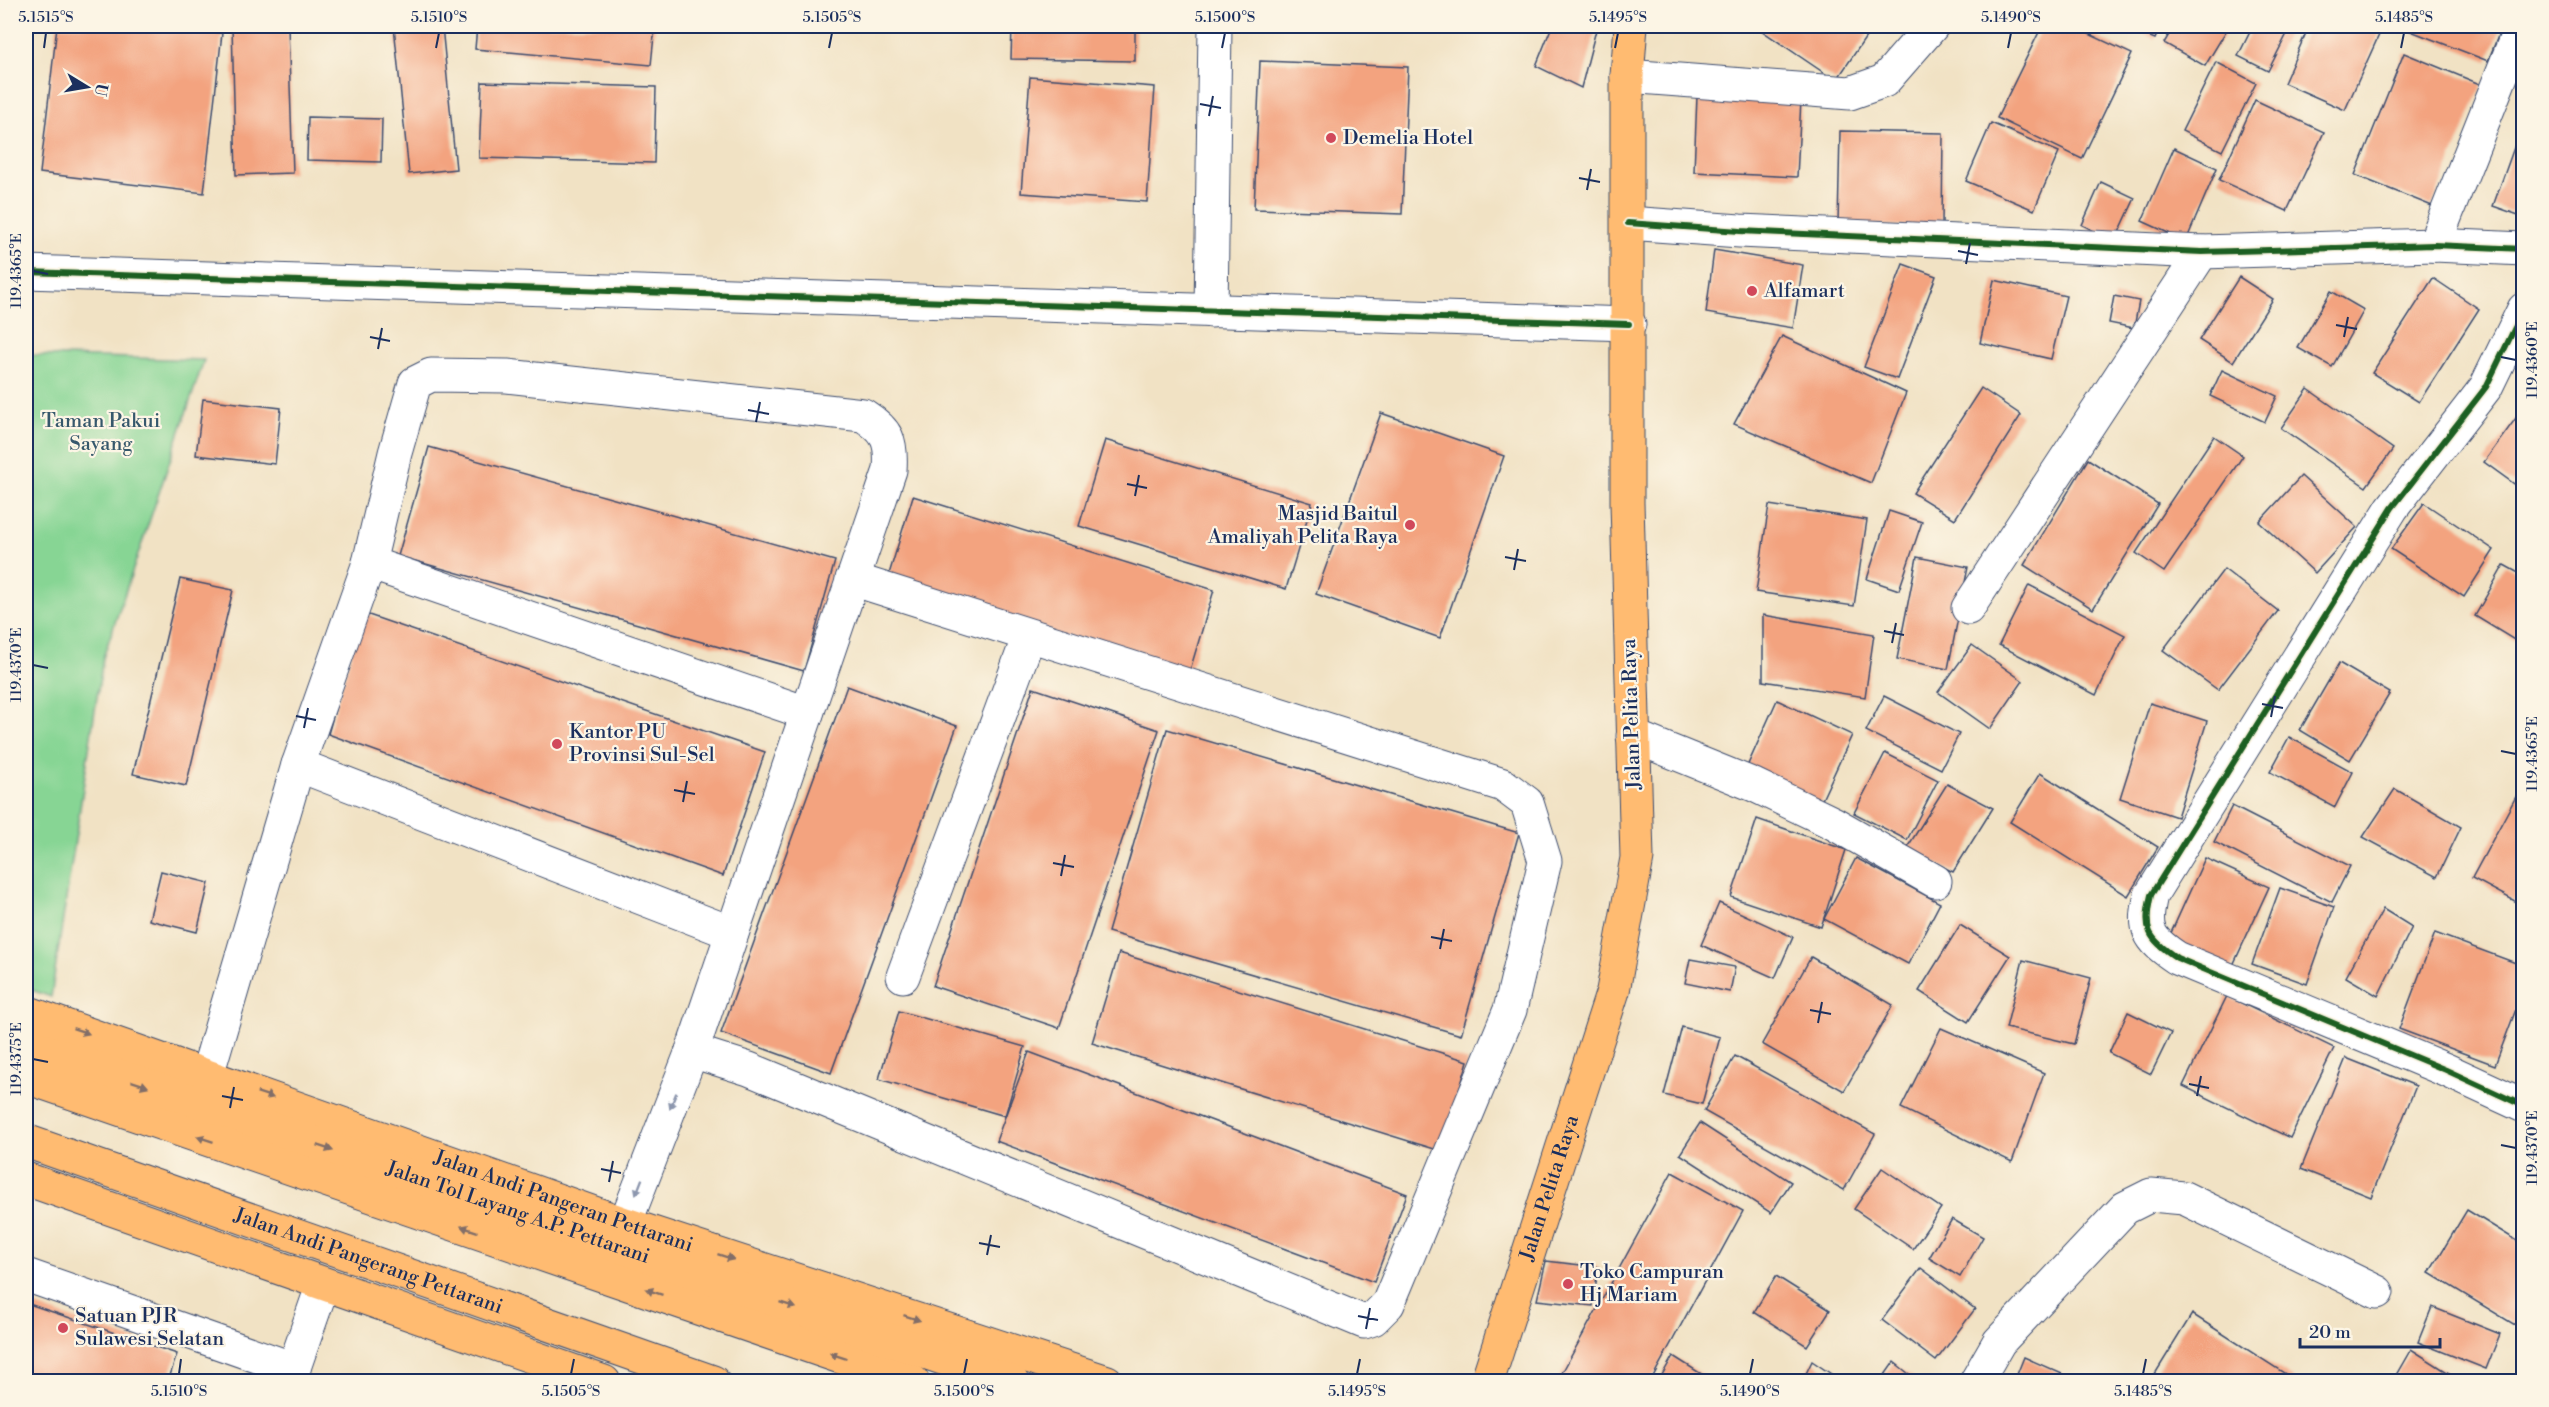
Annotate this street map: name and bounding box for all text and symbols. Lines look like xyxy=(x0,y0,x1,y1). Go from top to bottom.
text: 5.1515°S xyxy=(18,8,74,27)
text: 5.1510°S xyxy=(411,8,467,27)
text: 5.1505°S xyxy=(803,8,861,27)
text: 5.1500°S xyxy=(1195,8,1255,27)
text: 5.1495°S xyxy=(1589,8,1647,27)
text: 5.1490°S xyxy=(1981,8,2041,27)
text: 5.1485°S xyxy=(2375,8,2433,27)
north arrow xyxy=(57,57,117,117)
text: U xyxy=(90,82,112,98)
place label: Demelia Hotel xyxy=(1343,126,1473,151)
marker: Demelia Hotel xyxy=(1324,131,1338,145)
text: 119.4365°E xyxy=(7,233,26,309)
place label: Alfamart xyxy=(1763,279,1845,304)
marker: Alfamart xyxy=(1745,284,1759,298)
text: 119.4360°E xyxy=(2523,321,2542,399)
park label: Taman Pakui Sayang xyxy=(42,409,161,457)
place label: Masjid Baitul Amaliyah Pelita Raya xyxy=(1207,502,1399,550)
marker: Masjid Baitul Amaliyah Pelita Raya xyxy=(1403,518,1417,532)
text: 119.4370°E xyxy=(7,627,26,703)
street label: Jalan Pelita Raya xyxy=(1617,637,1647,791)
text: 119.4365°E xyxy=(2523,716,2542,792)
place label: Kantor PU Provinsi Sul-Sel xyxy=(569,720,715,768)
marker: Kantor PU Provinsi Sul-Sel xyxy=(550,737,564,751)
text: 119.4375°E xyxy=(7,1022,26,1096)
one-way arrow xyxy=(72,1026,90,1036)
one-way arrow xyxy=(131,1080,149,1090)
one-way arrow xyxy=(256,1090,274,1100)
one-way arrow xyxy=(667,1092,677,1110)
text: 119.4370°E xyxy=(2523,1110,2542,1186)
street label: Jalan Pelita Raya xyxy=(1514,1111,1585,1265)
one-way arrow xyxy=(196,1133,214,1143)
one-way arrow xyxy=(316,1144,334,1153)
street label: Jalan Andi Pangeran Pettarani xyxy=(430,1145,697,1258)
street label: Jalan Tol Layang A.P. Pettarani xyxy=(382,1156,653,1270)
one-way arrow xyxy=(634,1178,643,1196)
street label: Jalan Andi Pangerang Pettarani xyxy=(230,1202,506,1320)
one-way arrow xyxy=(460,1224,478,1234)
one-way arrow xyxy=(717,1253,735,1262)
place label: Toko Campuran Hj Mariam xyxy=(1580,1260,1724,1308)
marker: Toko Campuran Hj Mariam xyxy=(1561,1277,1575,1291)
one-way arrow xyxy=(645,1287,663,1297)
one-way arrow xyxy=(779,1301,797,1311)
place label: Satuan PJR Sulawesi Selatan xyxy=(75,1304,224,1352)
scale bar xyxy=(2300,1311,2440,1349)
one-way arrow xyxy=(903,1313,921,1323)
marker: Satuan PJR Sulawesi Selatan xyxy=(56,1321,70,1335)
text: 20 m xyxy=(2309,1321,2351,1344)
one-way arrow xyxy=(829,1350,847,1360)
text: 5.1510°S xyxy=(151,1382,207,1401)
text: 5.1505°S xyxy=(542,1382,600,1401)
text: 5.1500°S xyxy=(934,1382,994,1401)
text: 5.1495°S xyxy=(1328,1382,1386,1401)
text: 5.1490°S xyxy=(1720,1382,1780,1401)
text: 5.1485°S xyxy=(2114,1382,2172,1401)

